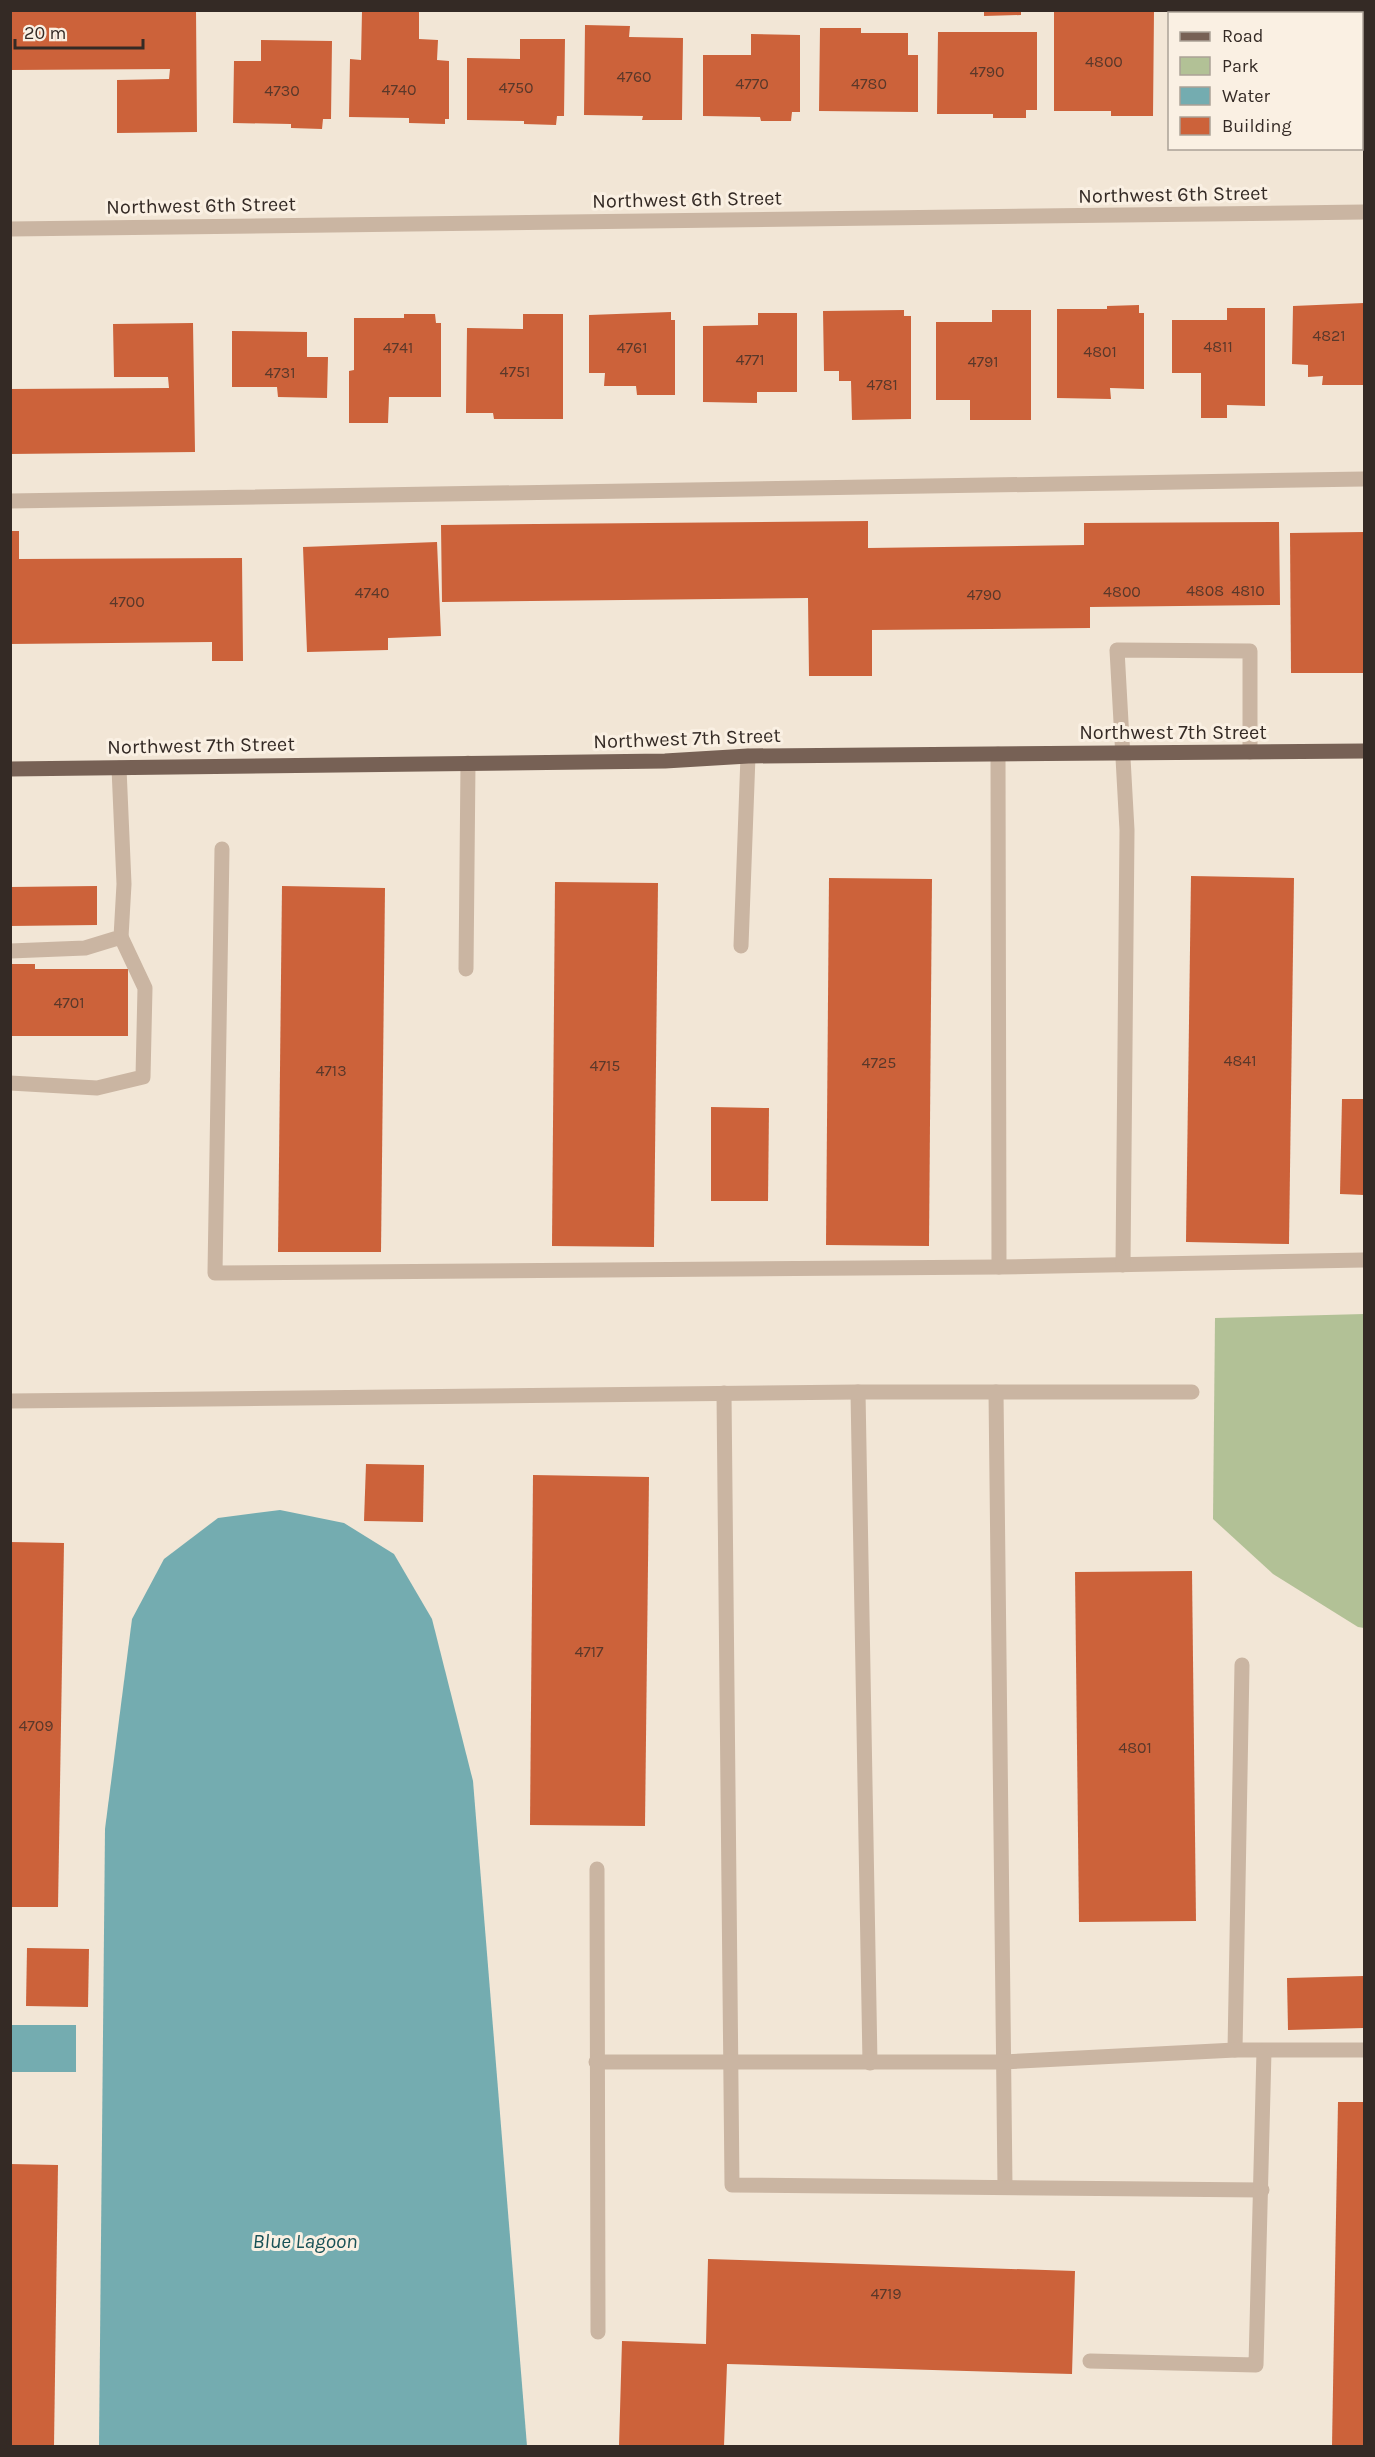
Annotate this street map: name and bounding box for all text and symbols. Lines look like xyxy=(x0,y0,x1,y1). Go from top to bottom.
scale bar xyxy=(15,12,142,50)
legend xyxy=(1168,12,1363,150)
text: 20 m xyxy=(24,22,66,44)
text: Road xyxy=(1222,25,1263,47)
house number: 4800 xyxy=(1085,52,1123,71)
text: Park xyxy=(1222,55,1259,77)
house number: 4790 xyxy=(969,62,1005,81)
house number: 4760 xyxy=(616,67,652,86)
house number: 4770 xyxy=(735,74,769,93)
house number: 4780 xyxy=(851,74,887,93)
house number: 4750 xyxy=(499,78,533,97)
house number: 4740 xyxy=(382,80,416,99)
house number: 4730 xyxy=(264,81,300,100)
text: Water xyxy=(1222,85,1270,107)
text: Building xyxy=(1222,115,1292,137)
street label: Northwest 6th Street xyxy=(1078,181,1268,208)
street label: Northwest 6th Street xyxy=(592,186,782,213)
street label: Northwest 6th Street xyxy=(106,192,296,219)
house number: 4821 xyxy=(1312,326,1346,345)
house number: 4811 xyxy=(1203,337,1233,356)
house number: 4741 xyxy=(383,338,413,357)
house number: 4761 xyxy=(617,338,647,357)
house number: 4801 xyxy=(1083,342,1117,361)
house number: 4771 xyxy=(735,350,765,369)
house number: 4791 xyxy=(967,352,999,371)
house number: 4751 xyxy=(500,362,530,381)
house number: 4731 xyxy=(264,363,296,382)
house number: 4781 xyxy=(866,375,898,394)
house number: 4808 xyxy=(1186,581,1224,600)
house number: 4810 xyxy=(1231,581,1265,600)
house number: 4800 xyxy=(1103,582,1141,601)
house number: 4740 xyxy=(355,583,389,602)
house number: 4790 xyxy=(966,585,1002,604)
house number: 4700 xyxy=(109,592,145,611)
street label: Northwest 7th Street xyxy=(1079,721,1267,744)
street label: Northwest 7th Street xyxy=(593,724,782,753)
street label: Northwest 7th Street xyxy=(107,732,295,759)
house number: 4701 xyxy=(53,993,85,1012)
house number: 4841 xyxy=(1224,1051,1257,1070)
house number: 4725 xyxy=(862,1053,896,1072)
house number: 4715 xyxy=(590,1056,620,1075)
house number: 4713 xyxy=(315,1061,347,1080)
house number: 4717 xyxy=(574,1642,604,1661)
house number: 4709 xyxy=(18,1716,54,1735)
house number: 4801 xyxy=(1118,1738,1152,1757)
water label: Blue Lagoon xyxy=(253,2229,357,2253)
house number: 4719 xyxy=(870,2284,902,2303)

